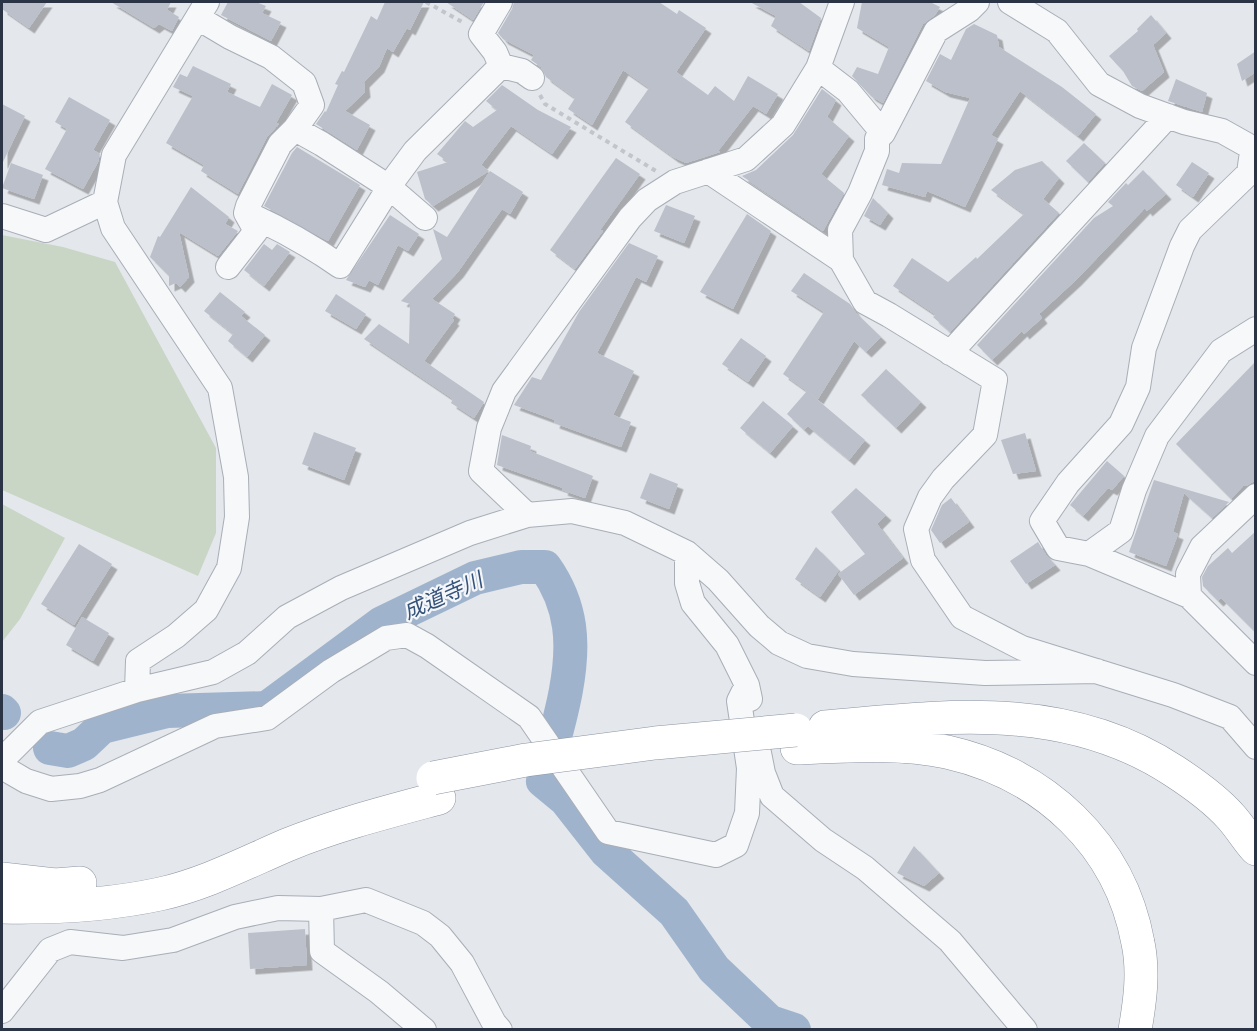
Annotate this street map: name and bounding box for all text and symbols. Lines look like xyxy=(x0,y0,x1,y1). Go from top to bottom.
water label: 成道寺川 xyxy=(400,567,488,624)

